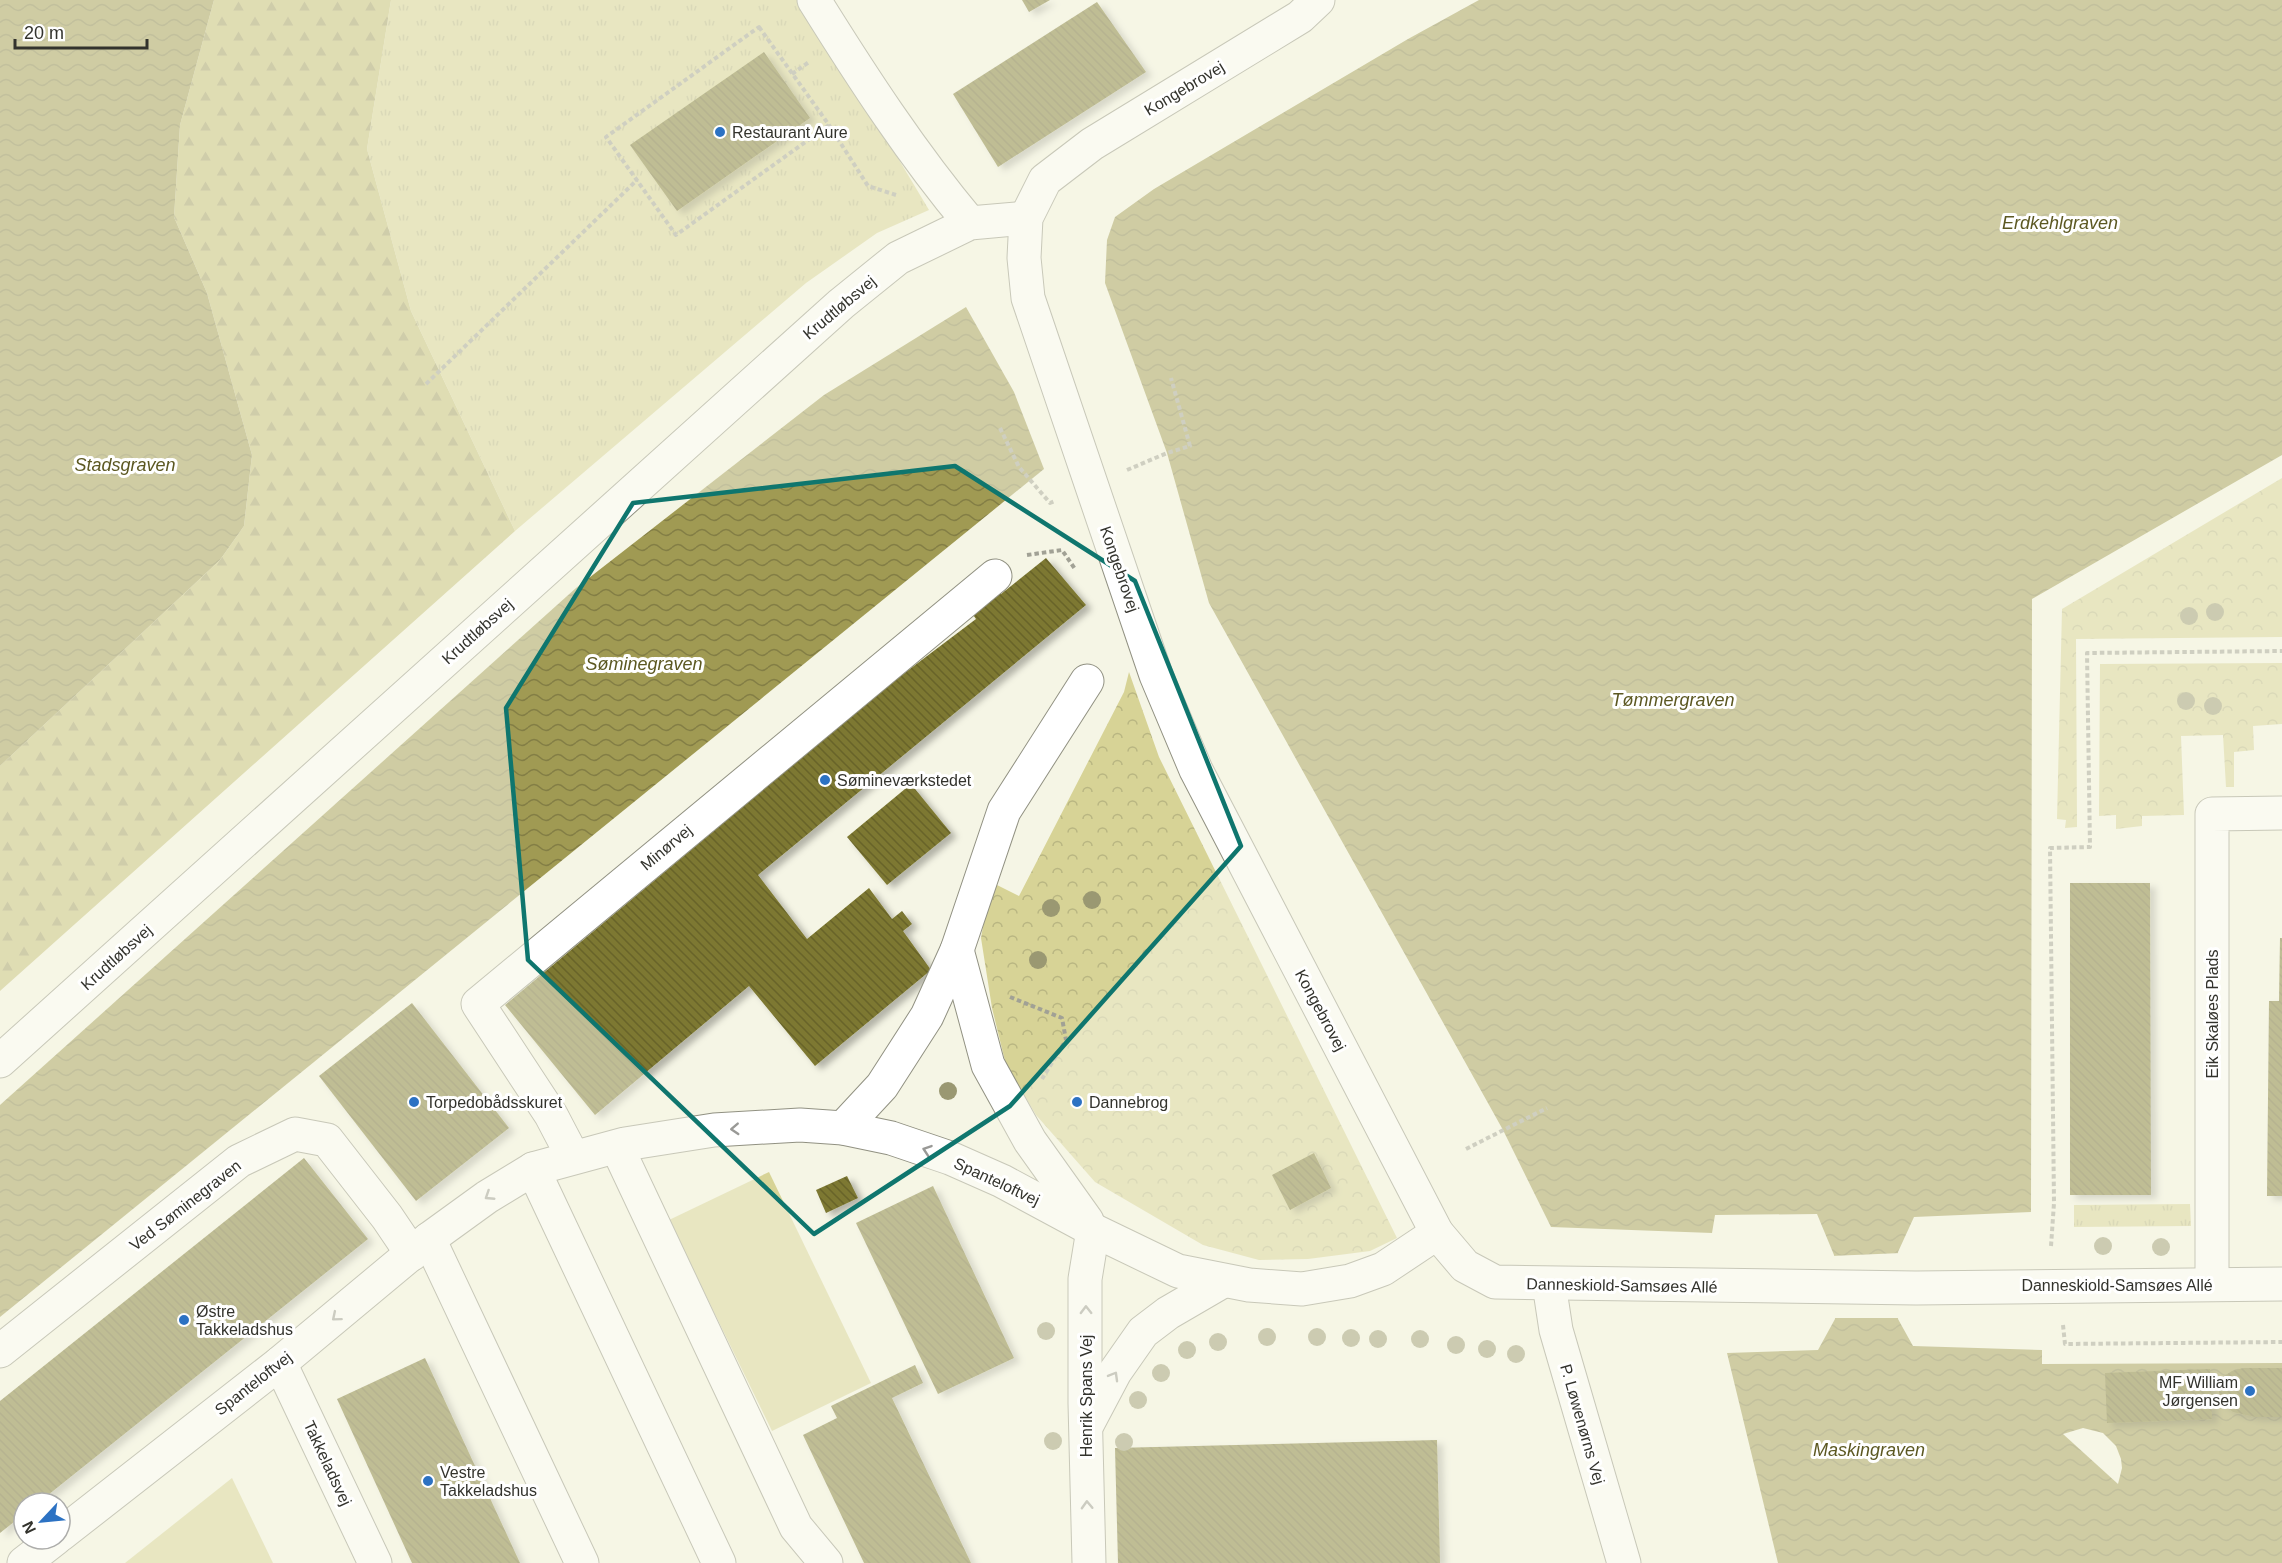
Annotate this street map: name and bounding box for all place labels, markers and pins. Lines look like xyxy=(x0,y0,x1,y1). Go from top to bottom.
place label: Restaurant Aure xyxy=(732,124,848,141)
marker: Restaurant Aure xyxy=(713,125,727,139)
place label: Sømineværkstedet xyxy=(837,772,972,789)
marker: Sømineværkstedet xyxy=(818,773,832,787)
place label: Torpedobådsskuret xyxy=(426,1094,563,1111)
place label: Dannebrog xyxy=(1089,1094,1168,1111)
marker: Torpedobådsskuret xyxy=(407,1095,421,1109)
marker: Dannebrog xyxy=(1070,1095,1084,1109)
place label: Østre Takkeladshus xyxy=(196,1303,293,1338)
marker: Østre Takkeladshus xyxy=(177,1313,191,1327)
place label: MF William Jørgensen xyxy=(2159,1374,2238,1409)
marker: MF William Jørgensen xyxy=(2243,1384,2257,1398)
place label: Vestre Takkeladshus xyxy=(440,1464,537,1499)
marker: Vestre Takkeladshus xyxy=(421,1474,435,1488)

